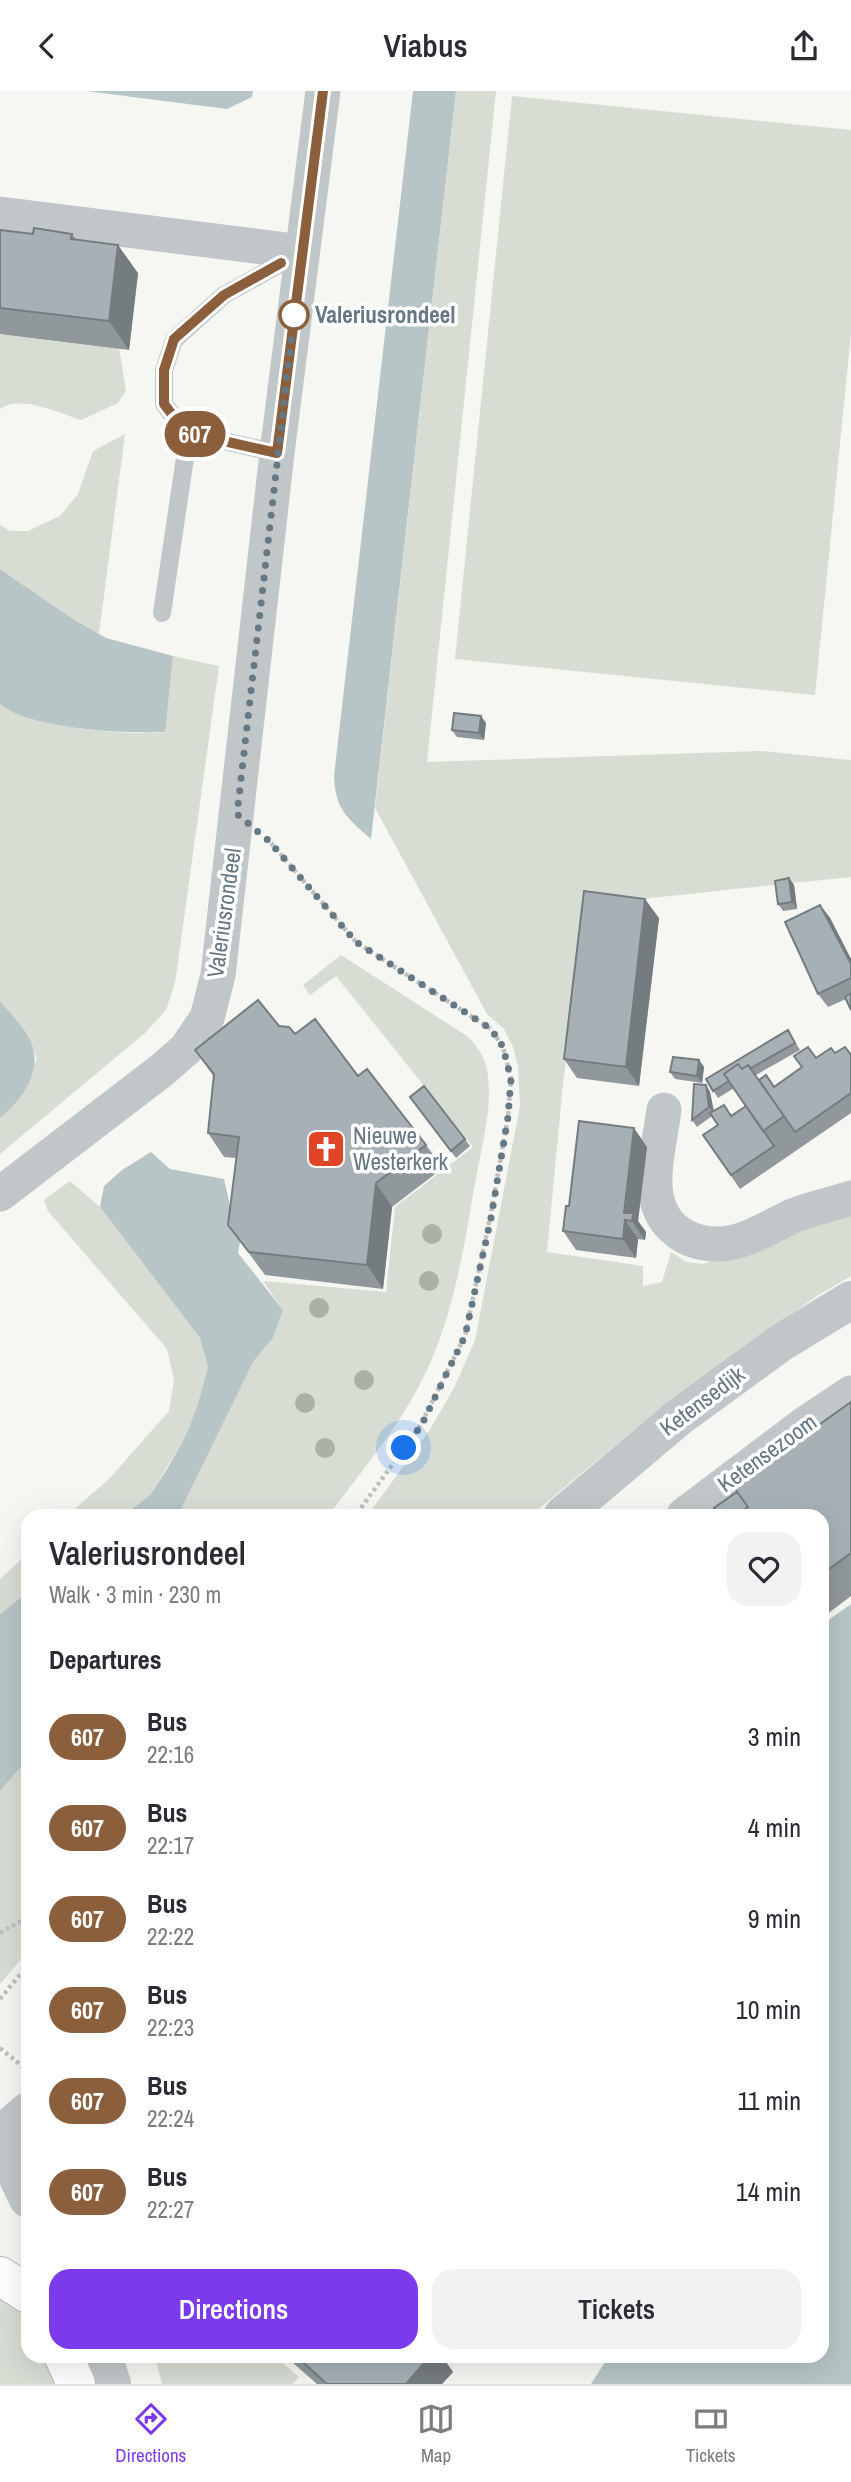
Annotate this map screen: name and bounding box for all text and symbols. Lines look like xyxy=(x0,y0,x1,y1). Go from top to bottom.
text: Viabus xyxy=(383,24,468,67)
icon: back xyxy=(28,27,66,65)
icon: share xyxy=(785,27,823,65)
place label: Valeriusrondeel xyxy=(315,299,455,330)
marker: Valeriusrondeel xyxy=(279,300,309,330)
line badge: 607 xyxy=(155,411,235,457)
text: 607 xyxy=(179,418,211,450)
street label: Valeriusrondeel xyxy=(199,846,248,980)
place label: Nieuwe Westerkerk xyxy=(353,1120,449,1177)
church icon: Nieuwe Westerkerk xyxy=(305,1128,347,1170)
street label: Ketensedijk xyxy=(653,1358,751,1443)
street label: Ketensezoom xyxy=(711,1406,822,1499)
your location xyxy=(386,1430,421,1465)
text: Valeriusrondeel xyxy=(49,1531,246,1575)
button: heart xyxy=(727,1532,801,1606)
text: Walk · 3 min · 230 m xyxy=(49,1579,221,1610)
text: Departures xyxy=(49,1642,162,1677)
text: Bus xyxy=(147,1704,187,1739)
text: 3 min xyxy=(748,1719,801,1754)
text: 607 xyxy=(71,1721,104,1753)
text: 22:16 xyxy=(147,1739,194,1770)
text: Bus xyxy=(147,1795,187,1830)
text: 4 min xyxy=(748,1810,801,1845)
text: 607 xyxy=(71,1812,104,1844)
text: 22:17 xyxy=(147,1830,194,1861)
text: Bus xyxy=(147,1886,187,1921)
text: 9 min xyxy=(748,1901,801,1936)
text: 607 xyxy=(71,1903,104,1935)
text: 22:22 xyxy=(147,1921,194,1952)
text: Bus xyxy=(147,1977,187,2012)
text: 10 min xyxy=(736,1992,801,2027)
text: 607 xyxy=(71,1994,104,2026)
text: 22:23 xyxy=(147,2012,194,2043)
text: Bus xyxy=(147,2068,187,2103)
text: 11 min xyxy=(737,2083,801,2118)
text: 607 xyxy=(71,2085,104,2117)
text: 22:24 xyxy=(147,2103,194,2134)
text: Bus xyxy=(147,2159,187,2194)
text: 14 min xyxy=(736,2174,801,2209)
text: 607 xyxy=(71,2176,104,2208)
text: 22:27 xyxy=(147,2194,194,2225)
button: Directions xyxy=(49,2269,418,2349)
button: Tickets xyxy=(432,2269,801,2349)
tab: Directions xyxy=(115,2400,186,2468)
tab: Map xyxy=(417,2400,455,2468)
tab: Tickets xyxy=(686,2400,736,2468)

